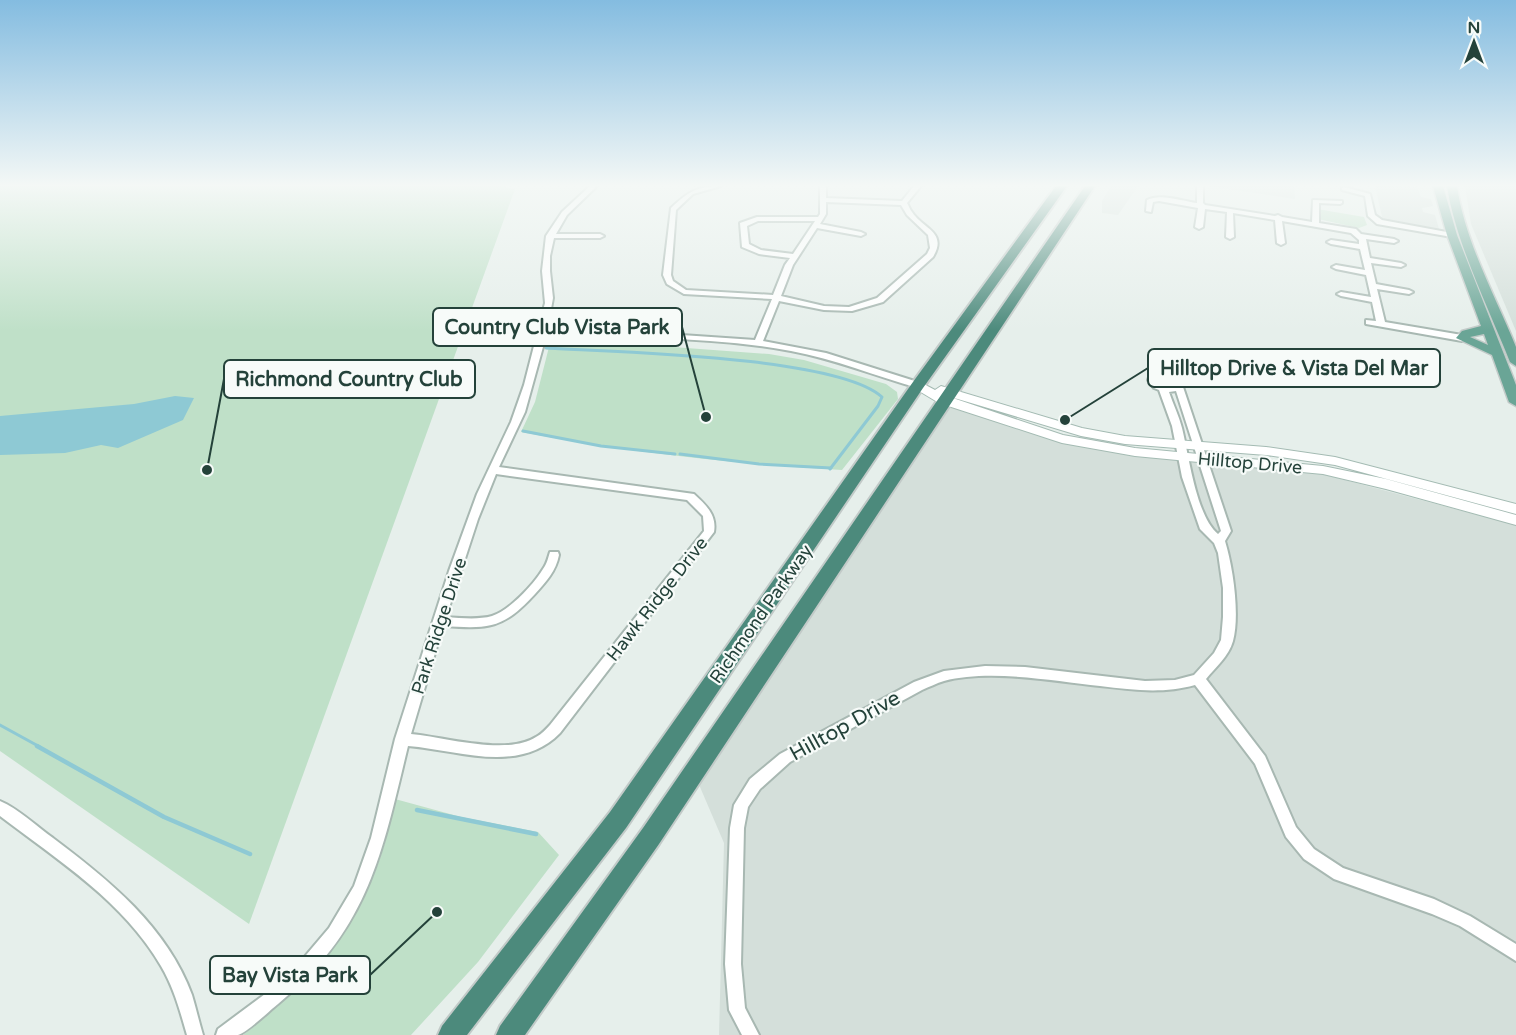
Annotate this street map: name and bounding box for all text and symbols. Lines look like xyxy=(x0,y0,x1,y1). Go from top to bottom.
north arrow xyxy=(1444,12,1504,72)
text: N xyxy=(1468,18,1480,38)
callout: Country Club Vista Park xyxy=(433,308,682,346)
text: Country Club Vista Park xyxy=(445,316,670,340)
callout: Hilltop Drive & Vista Del Mar xyxy=(1148,349,1440,387)
text: Hilltop Drive & Vista Del Mar xyxy=(1160,357,1428,381)
callout: Richmond Country Club xyxy=(224,360,475,398)
text: Richmond Country Club xyxy=(235,368,463,392)
street label: Hilltop Drive xyxy=(1197,447,1303,479)
street label: Hawk Ridge Drive xyxy=(602,533,712,665)
street label: Richmond Parkway xyxy=(705,540,817,688)
street label: Park Ridge Drive xyxy=(407,555,471,697)
street label: Hilltop Drive xyxy=(785,685,905,767)
callout: Bay Vista Park xyxy=(210,956,370,994)
text: Bay Vista Park xyxy=(222,964,358,988)

